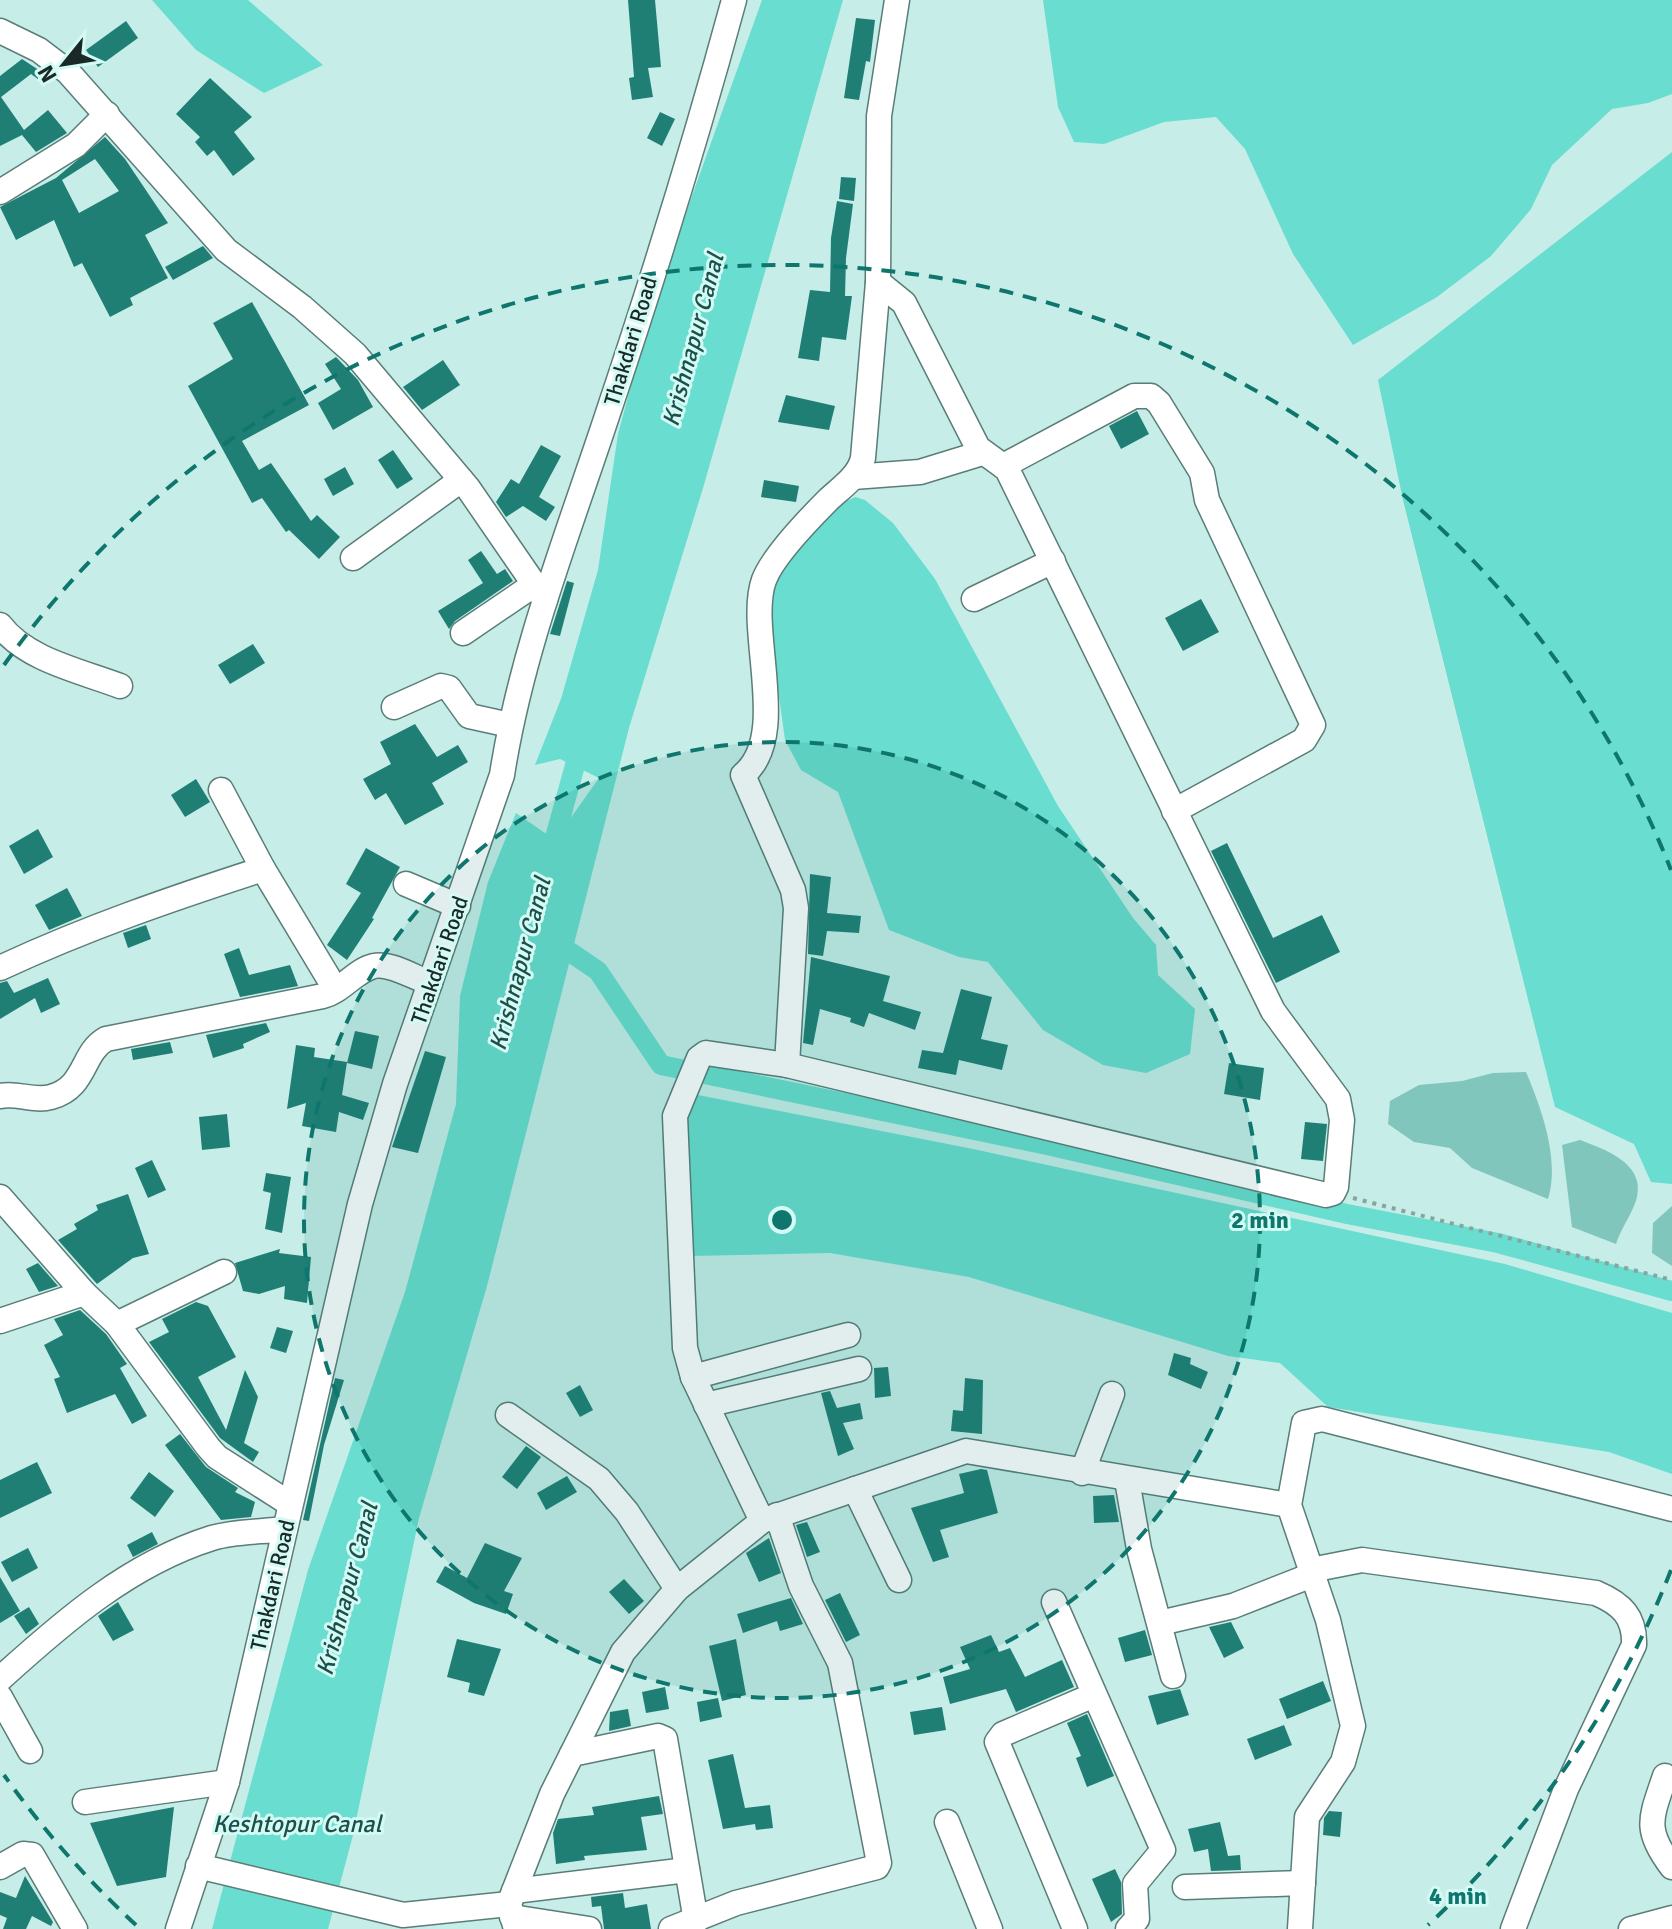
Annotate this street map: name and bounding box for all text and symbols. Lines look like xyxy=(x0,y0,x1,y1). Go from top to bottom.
north arrow xyxy=(24,24,104,104)
text: N xyxy=(32,60,63,87)
water label: Krishnapur Canal xyxy=(656,248,731,430)
street label: Thakdari Road xyxy=(598,273,663,409)
water label: Krishnapur Canal xyxy=(483,872,558,1054)
street label: Thakdari Road xyxy=(405,892,474,1028)
text: 2 min xyxy=(1231,1205,1289,1235)
centre of rings xyxy=(768,1206,796,1234)
water label: Krishnapur Canal xyxy=(310,1497,385,1679)
street label: Thakdari Road xyxy=(244,1517,301,1653)
water label: Keshtopur Canal xyxy=(213,1809,383,1839)
text: 4 min xyxy=(1429,1881,1487,1911)

